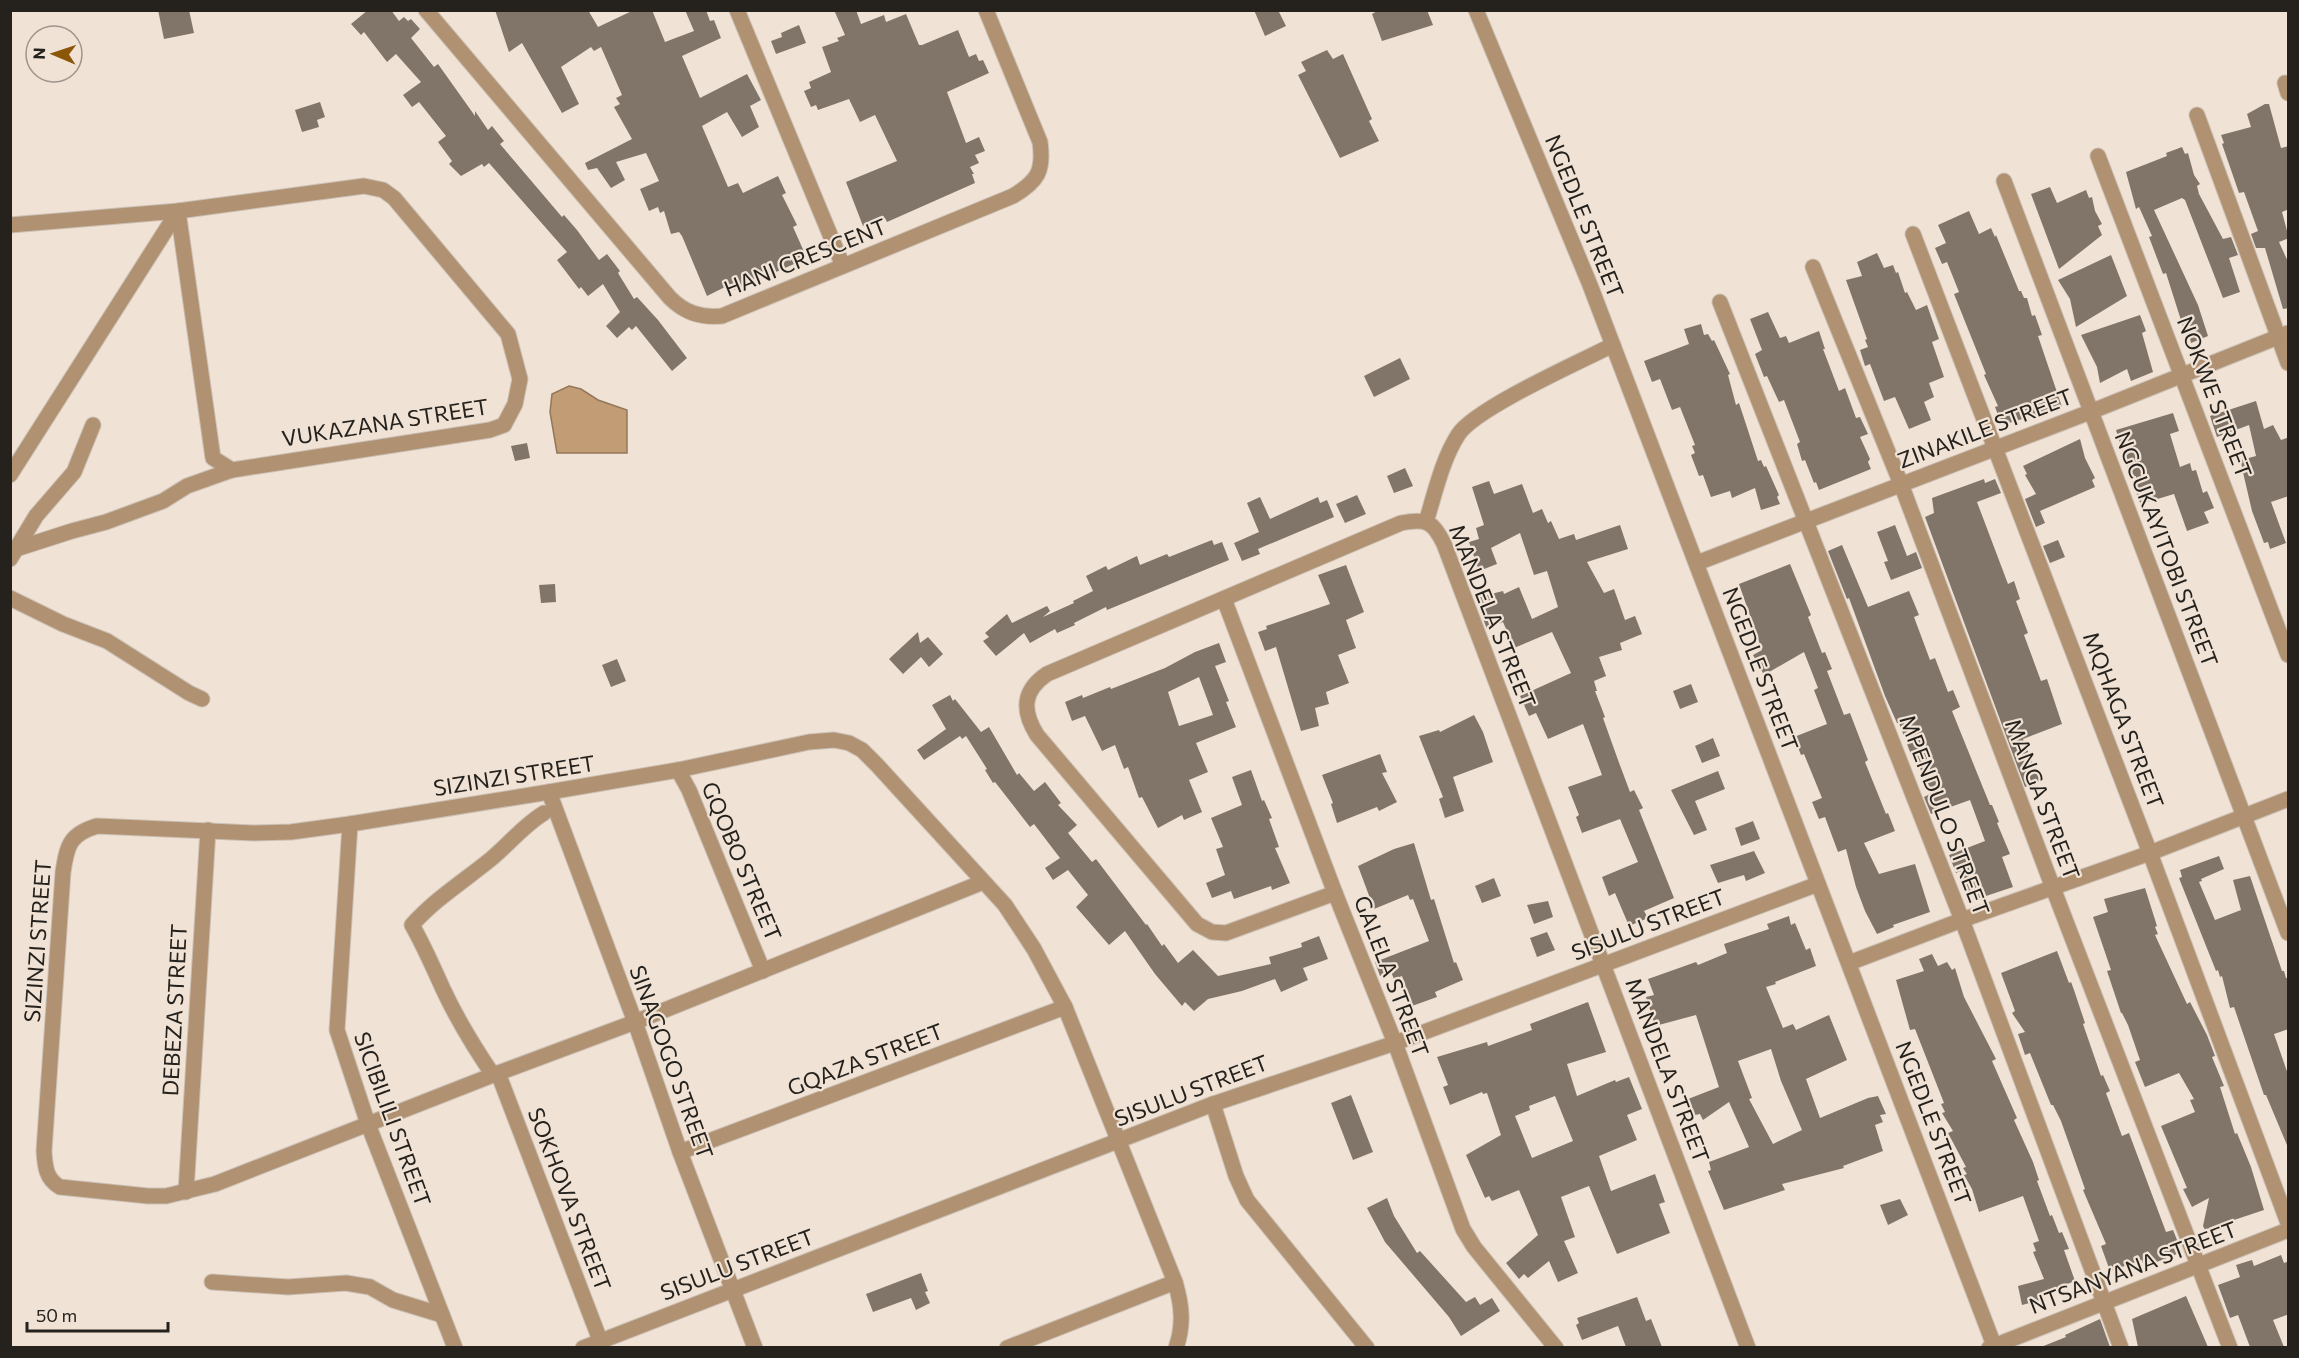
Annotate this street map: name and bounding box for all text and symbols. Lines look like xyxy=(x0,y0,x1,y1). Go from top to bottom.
north arrow xyxy=(24,24,84,84)
text: N xyxy=(29,47,48,60)
street label: NGEDLE STREET xyxy=(1540,130,1630,302)
street label: HANI CRESCENT xyxy=(720,212,890,302)
street label: NOKWE STREET xyxy=(2172,312,2258,482)
street label: ZINAKILE STREET xyxy=(1894,382,2076,474)
street label: VUKAZANA STREET xyxy=(280,392,490,452)
street label: NGCUKAYITOBI STREET xyxy=(2110,427,2224,671)
street label: MANDELA STREET xyxy=(1444,520,1542,712)
street label: NGEDLE STREET xyxy=(1717,583,1805,755)
street label: MQHAGA STREET xyxy=(2078,628,2170,812)
street label: MPENDULO STREET xyxy=(1894,711,1996,919)
street label: MANGA STREET xyxy=(2000,715,2086,883)
street label: SIZINZI STREET xyxy=(431,749,597,801)
street label: GQOBO STREET xyxy=(696,777,788,945)
street label: SIZINZI STREET xyxy=(18,859,56,1023)
street label: SISULU STREET xyxy=(1567,882,1729,966)
street label: GALELA STREET xyxy=(1349,892,1435,1060)
street label: DEBEZA STREET xyxy=(156,923,192,1097)
street label: SINAGOGO STREET xyxy=(624,961,720,1163)
street label: MANDELA STREET xyxy=(1620,974,1716,1166)
street label: GQAZA STREET xyxy=(783,1017,947,1101)
street label: SICIBILILI STREET xyxy=(349,1028,437,1210)
street label: NGEDLE STREET xyxy=(1890,1037,1978,1209)
street label: SISULU STREET xyxy=(1110,1048,1272,1132)
street label: SOKHOVA STREET xyxy=(523,1104,617,1294)
street label: NTSANYANA STREET xyxy=(2025,1215,2241,1319)
street label: SISULU STREET xyxy=(656,1222,818,1306)
scale bar xyxy=(27,1295,168,1333)
text: 50 m xyxy=(36,1304,77,1326)

